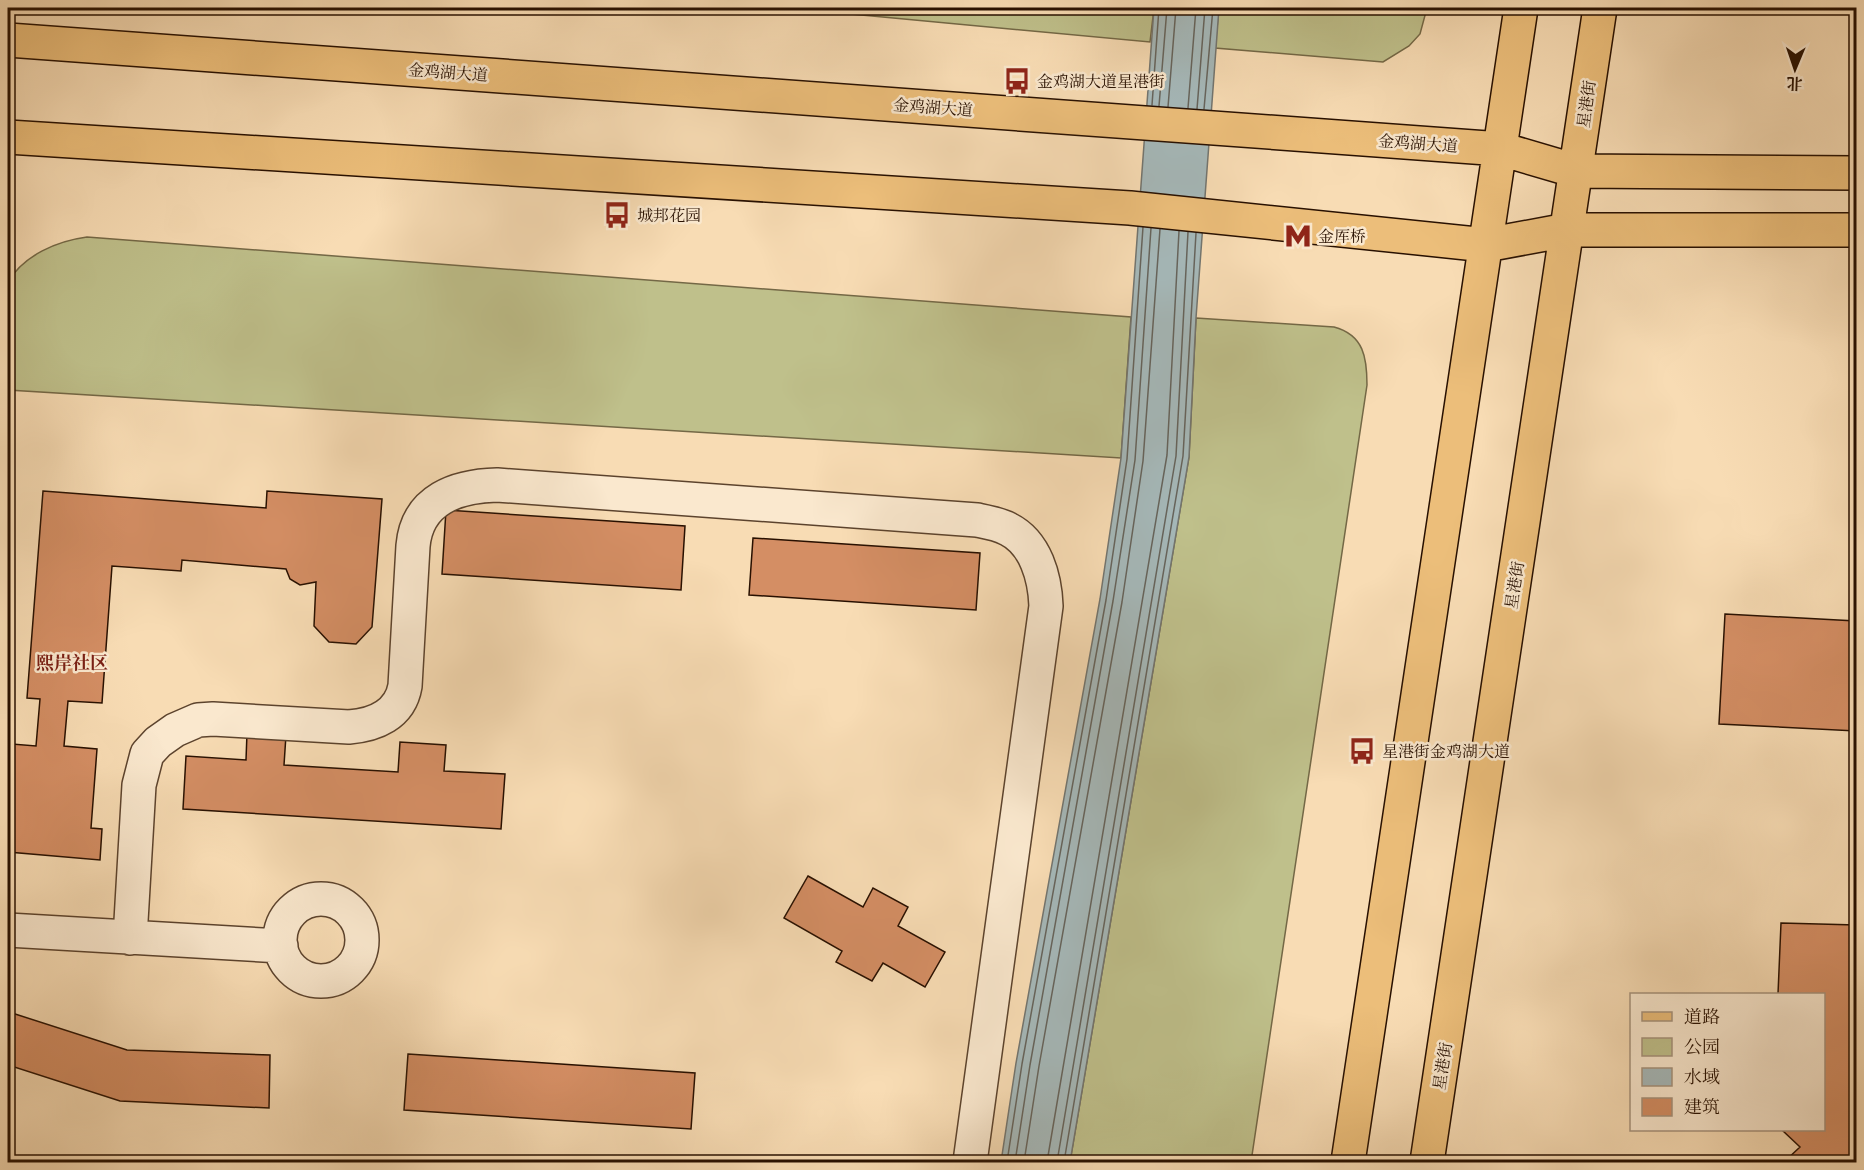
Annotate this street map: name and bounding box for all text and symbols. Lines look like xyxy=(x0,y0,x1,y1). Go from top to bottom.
north arrow xyxy=(1765,39,1825,99)
street label: 金鸡湖大道 xyxy=(407,61,488,87)
bus stop icon: 金鸡湖大道星港街 xyxy=(1002,66,1032,96)
text: 北 xyxy=(1786,72,1803,92)
place label: 金鸡湖大道星港街 xyxy=(1037,73,1165,93)
street label: 星港街 xyxy=(1575,79,1601,129)
street label: 金鸡湖大道 xyxy=(892,96,973,122)
street label: 金鸡湖大道 xyxy=(1377,132,1458,158)
bus stop icon: 城邦花园 xyxy=(602,200,632,230)
place label: 城邦花园 xyxy=(637,207,701,227)
metro station icon: 金厍桥 xyxy=(1283,221,1313,251)
place label: 金厍桥 xyxy=(1318,228,1366,248)
street label: 星港街 xyxy=(1502,560,1530,611)
district label: 熙岸社区 xyxy=(36,653,108,676)
bus stop icon: 星港街金鸡湖大道 xyxy=(1347,736,1377,766)
place label: 星港街金鸡湖大道 xyxy=(1382,743,1510,763)
legend xyxy=(1630,993,1825,1131)
text: 道路 xyxy=(1684,1007,1720,1030)
text: 公园 xyxy=(1684,1037,1720,1060)
street label: 星港街 xyxy=(1430,1041,1458,1092)
text: 水域 xyxy=(1684,1067,1720,1090)
text: 建筑 xyxy=(1684,1097,1720,1120)

